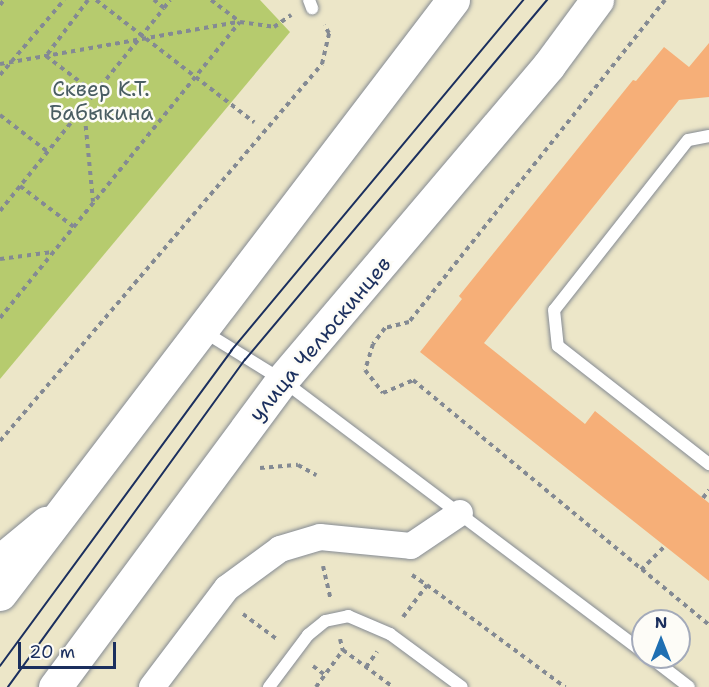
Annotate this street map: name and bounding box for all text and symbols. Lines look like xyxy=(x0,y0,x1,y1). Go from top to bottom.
park label: Сквер К.Т. Бабыкина xyxy=(49,76,153,126)
street label: улица Челюскинцев xyxy=(244,252,396,426)
north arrow xyxy=(631,609,691,669)
text: N xyxy=(655,612,667,633)
scale bar xyxy=(21,630,118,668)
text: 20 m xyxy=(29,640,75,664)

